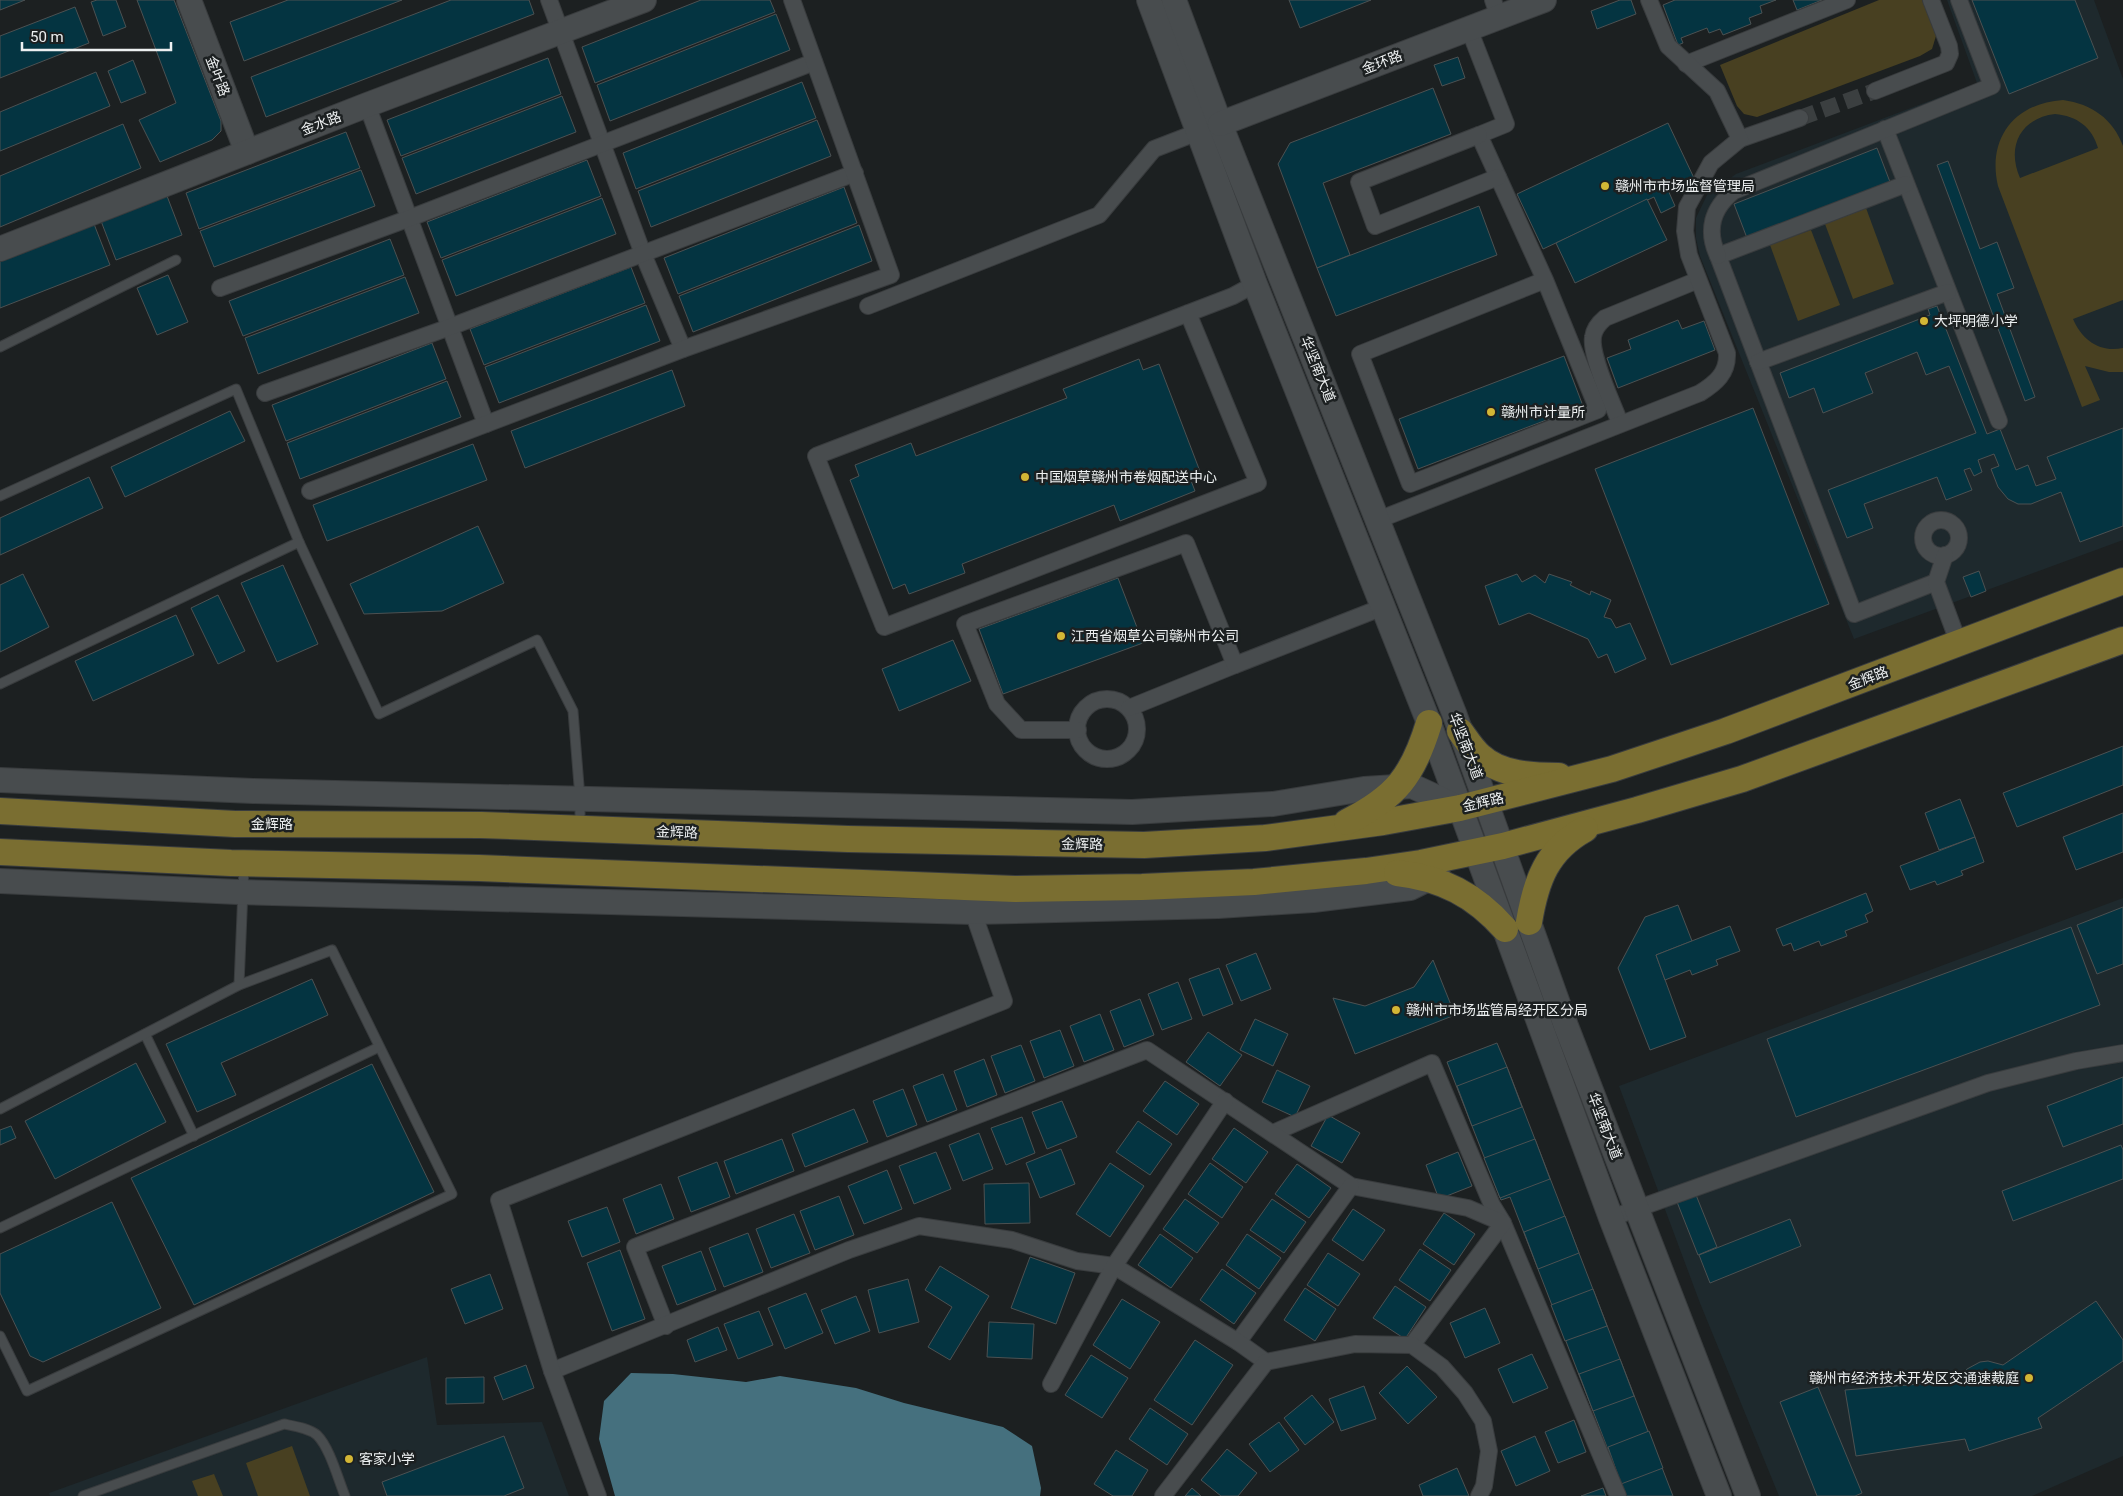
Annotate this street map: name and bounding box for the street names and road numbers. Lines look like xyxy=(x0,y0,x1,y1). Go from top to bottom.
street label: 金环路 xyxy=(1360,47,1404,77)
street label: 金叶路 xyxy=(203,54,233,98)
street label: 金水路 xyxy=(299,108,343,138)
street label: 华坚南大道 xyxy=(1297,334,1339,404)
street label: 金辉路 xyxy=(1846,663,1890,693)
street label: 华坚南大道 xyxy=(1446,710,1486,782)
street label: 金辉路 xyxy=(1461,789,1505,815)
street label: 金辉路 xyxy=(251,816,293,832)
street label: 金辉路 xyxy=(656,823,698,841)
street label: 金辉路 xyxy=(1061,836,1103,852)
street label: 华坚南大道 xyxy=(1585,1090,1625,1162)

